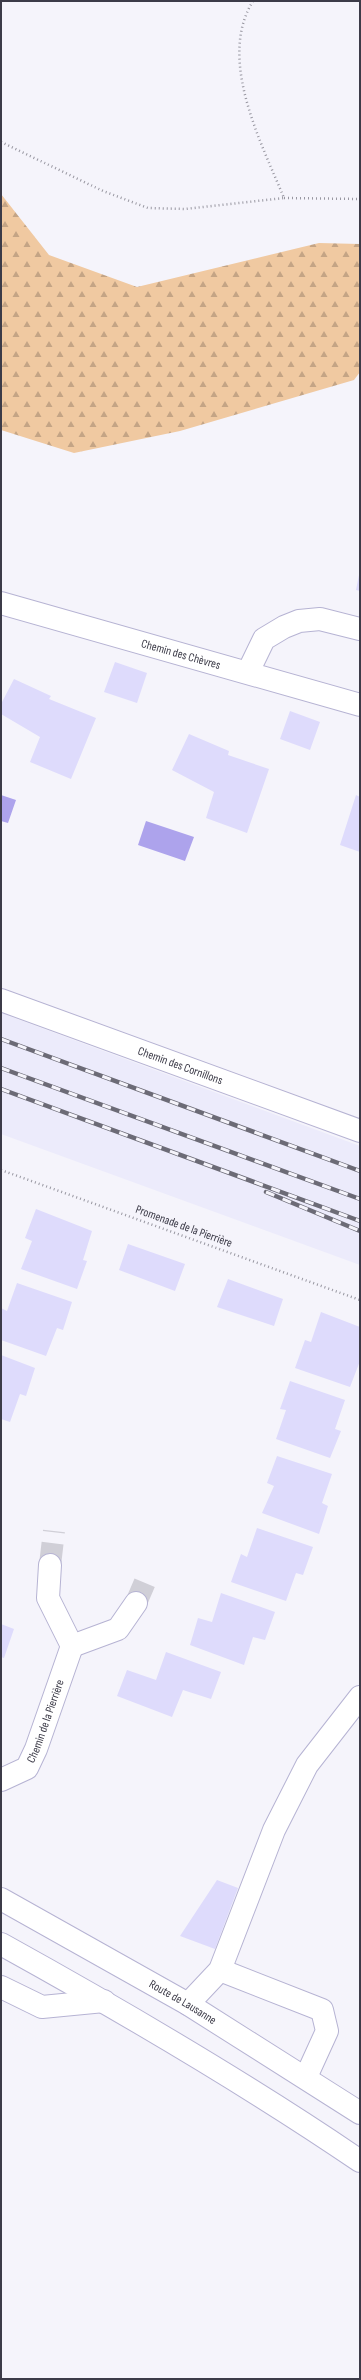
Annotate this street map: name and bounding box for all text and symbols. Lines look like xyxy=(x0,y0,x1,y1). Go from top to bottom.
street label: Chemin des Chèvres xyxy=(139,636,222,673)
street label: Chemin des Cornillons xyxy=(136,1044,225,1088)
street label: Promenade de la Pierrière xyxy=(133,1202,234,1251)
street label: Chemin de la Pierrière xyxy=(23,1678,68,1765)
street label: Route de Lausanne xyxy=(146,1977,219,2028)

